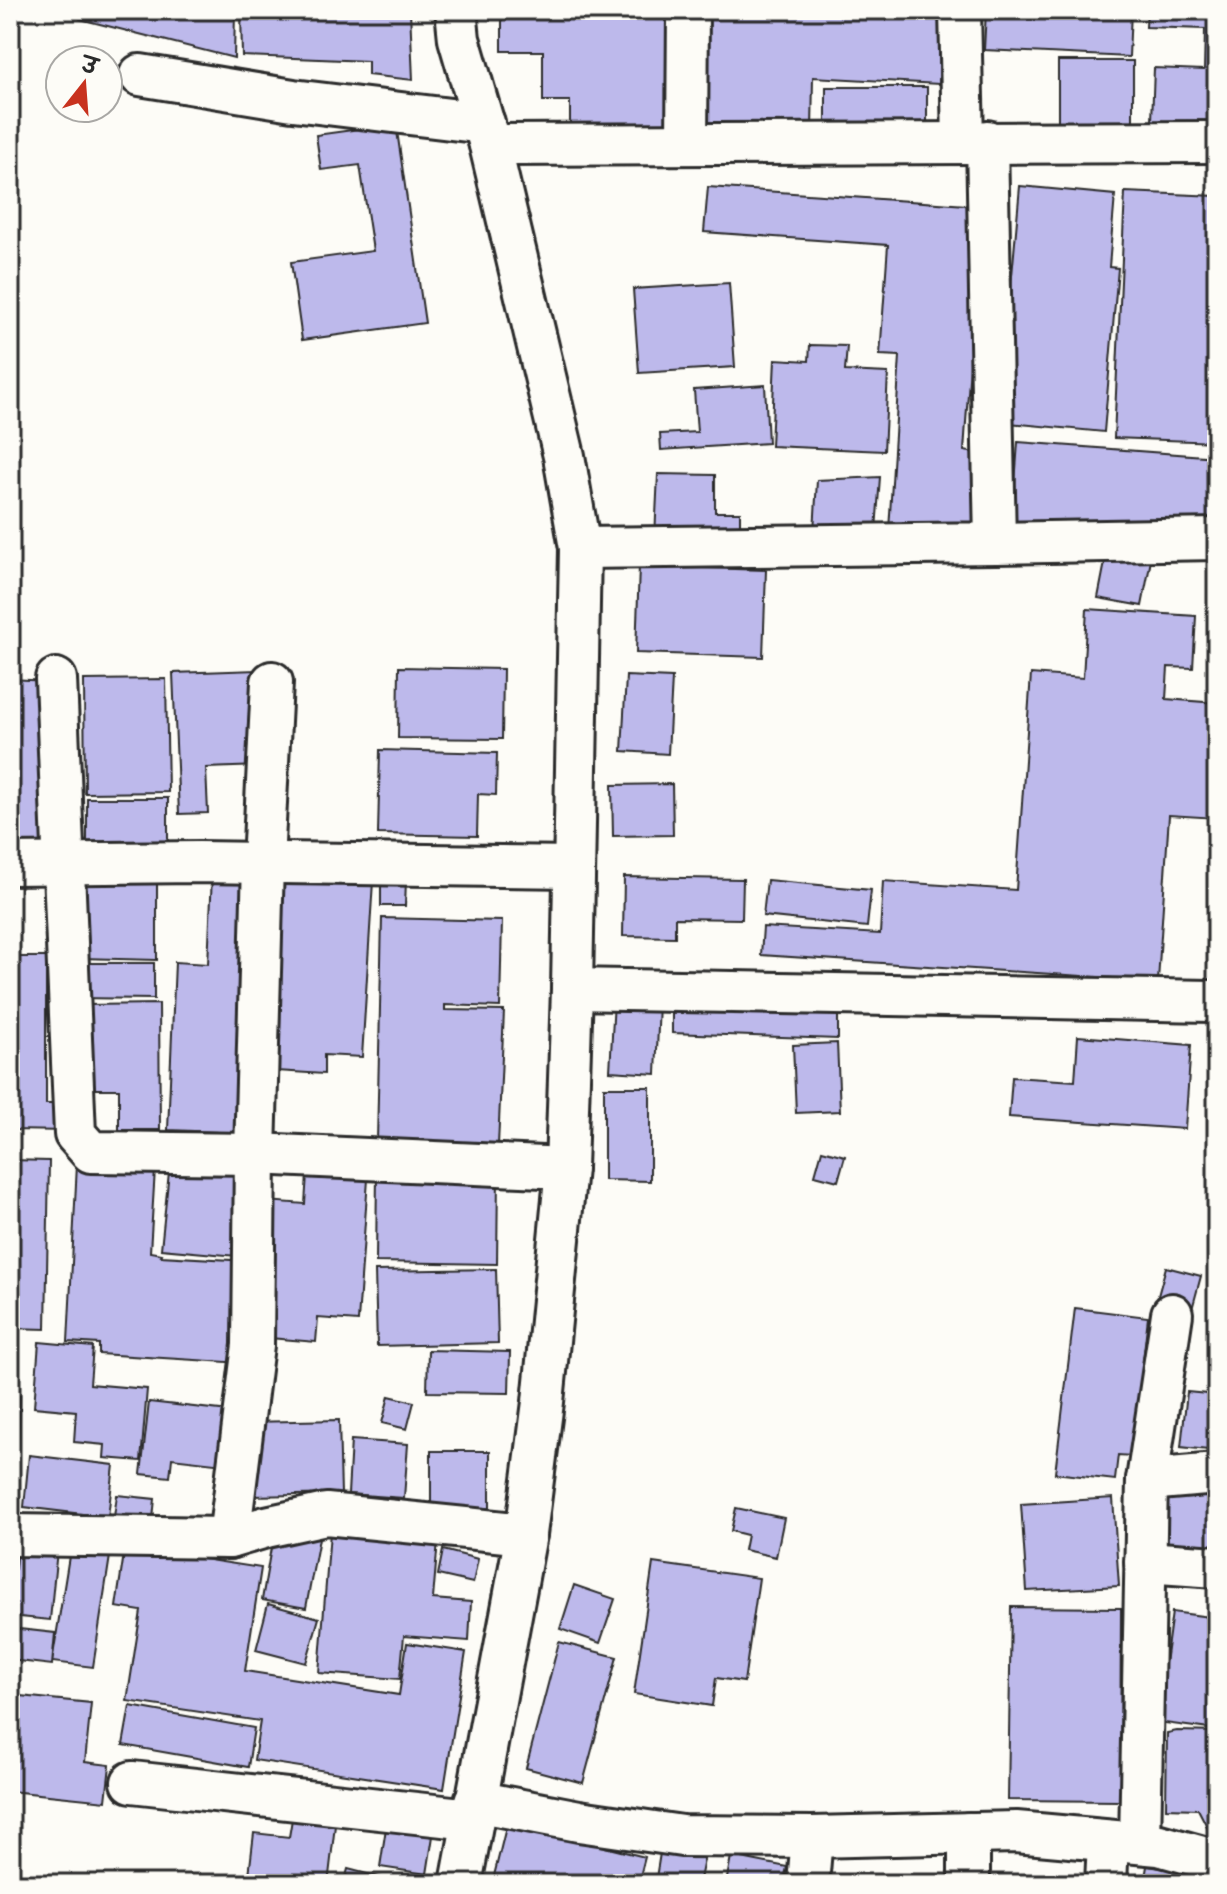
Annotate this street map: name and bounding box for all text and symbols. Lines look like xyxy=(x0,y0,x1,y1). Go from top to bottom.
north arrow xyxy=(44,44,124,124)
text: उ xyxy=(77,45,104,82)

